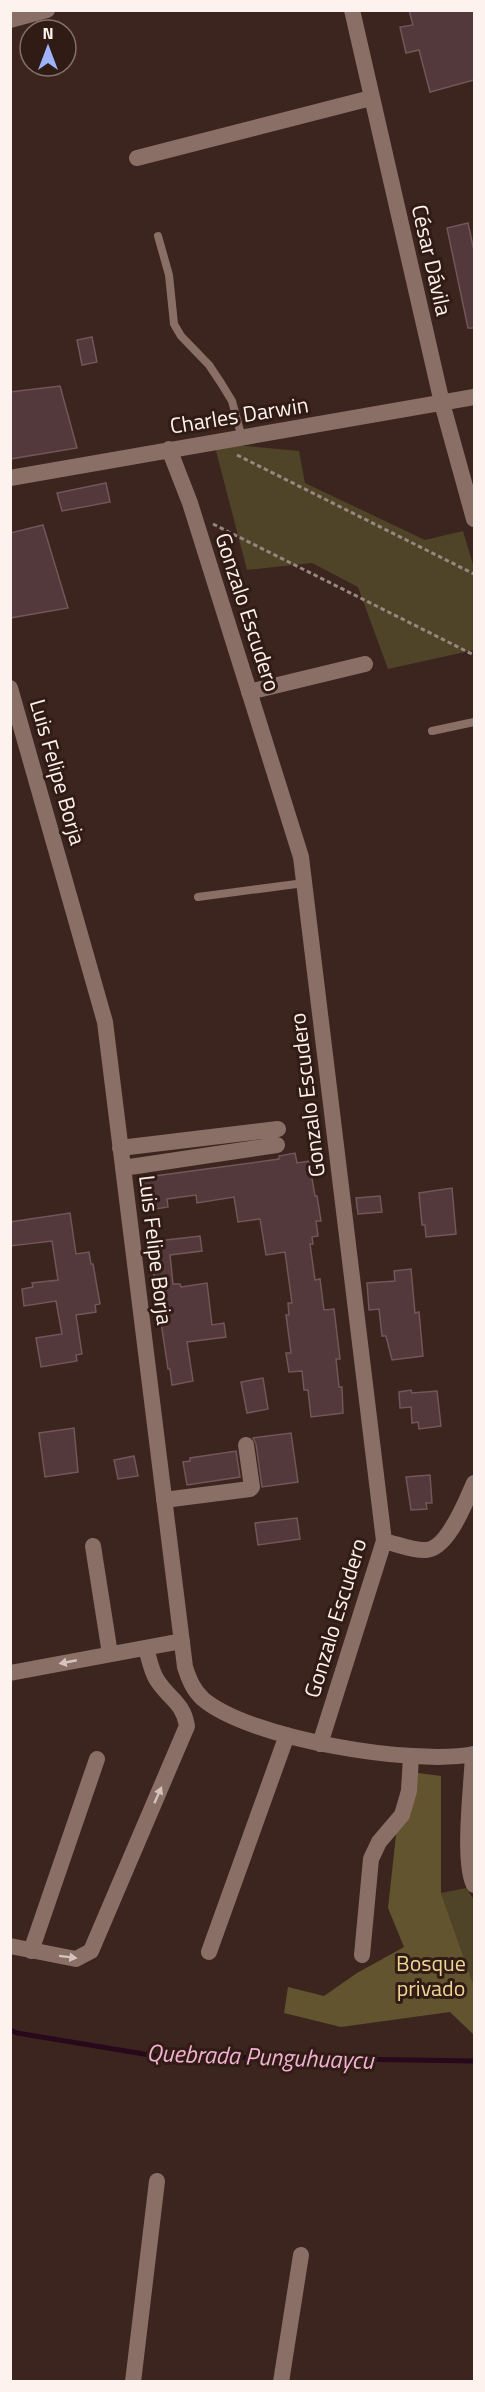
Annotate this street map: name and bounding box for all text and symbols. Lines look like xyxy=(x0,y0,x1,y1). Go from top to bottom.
north arrow xyxy=(18,18,78,78)
text: N xyxy=(42,21,54,45)
street label: César Dávila xyxy=(403,201,461,319)
street label: Charles Darwin xyxy=(167,387,311,443)
street label: Gonzalo Escudero xyxy=(206,528,290,696)
street label: Luis Felipe Borja xyxy=(21,695,95,849)
street label: Gonzalo Escudero xyxy=(280,1011,334,1179)
street label: Luis Felipe Borja xyxy=(130,1173,182,1327)
street label: Gonzalo Escudero xyxy=(295,1534,375,1702)
one-way arrow xyxy=(58,1658,77,1667)
one-way arrow xyxy=(153,1786,162,1803)
park label: Bosque privado xyxy=(396,1946,466,2005)
one-way arrow xyxy=(59,1952,78,1962)
water label: Quebrada Punguhuaycu xyxy=(146,2034,376,2078)

